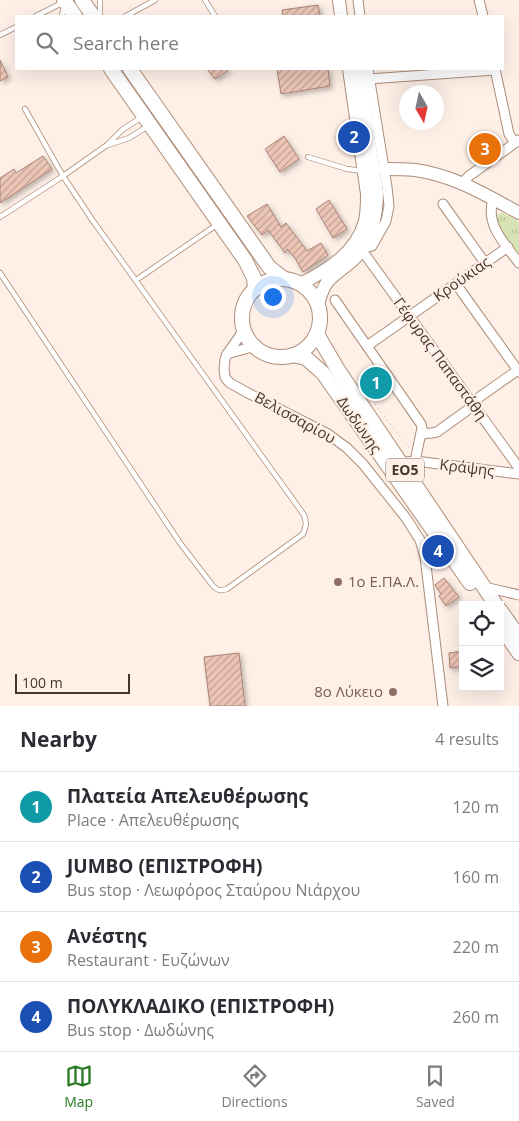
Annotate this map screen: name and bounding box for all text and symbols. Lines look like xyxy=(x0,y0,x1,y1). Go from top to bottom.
search box xyxy=(15,15,504,70)
icon: search xyxy=(33,29,61,57)
text: Search here xyxy=(73,30,179,56)
north arrow xyxy=(399,85,444,130)
pin: 2 xyxy=(338,118,370,156)
pin: 3 xyxy=(469,130,501,168)
street label: Κρούκιας xyxy=(429,251,494,305)
your location xyxy=(260,284,286,310)
street label: Γέφυρας Παπαστάθη xyxy=(390,293,492,424)
pin: 1 xyxy=(360,364,392,402)
street label: Βελισσαρίου xyxy=(251,387,340,448)
street label: Δωδώνης xyxy=(333,392,387,457)
street label: Κράψης xyxy=(439,454,496,480)
road number: ΕΟ5 xyxy=(386,458,424,482)
pin: 4 xyxy=(422,532,454,570)
place label: 1ο Ε.ΠΑ.Λ. xyxy=(348,571,419,591)
marker: 1ο Ε.ΠΑ.Λ. xyxy=(332,576,344,588)
map controls xyxy=(459,601,504,691)
button: locate xyxy=(459,601,504,646)
button: layers xyxy=(459,646,504,691)
scale bar xyxy=(15,671,130,694)
text: 100 m xyxy=(22,673,63,692)
place label: 8ο Λύκειο xyxy=(314,681,383,701)
marker: 8ο Λύκειο xyxy=(387,686,399,698)
text: Nearby xyxy=(20,725,97,753)
text: 4 results xyxy=(435,728,499,750)
text: Πλατεία Απελευθέρωσης xyxy=(67,783,308,809)
text: 1 xyxy=(31,796,41,818)
text: 120 m xyxy=(453,796,499,818)
text: Place · Απελευθέρωσης xyxy=(67,809,239,831)
text: JUMBO (ΕΠΙΣΤΡΟΦΗ) xyxy=(67,853,263,879)
text: 2 xyxy=(31,866,41,888)
text: 160 m xyxy=(453,866,499,888)
text: Bus stop · Λεωφόρος Σταύρου Νιάρχου xyxy=(67,879,360,901)
text: Ανέστης xyxy=(67,923,147,949)
text: 3 xyxy=(31,936,41,958)
text: 220 m xyxy=(453,936,499,958)
text: Restaurant · Ευζώνων xyxy=(67,949,230,971)
text: ΠΟΛΥΚΛΑΔΙΚΟ (ΕΠΙΣΤΡΟΦΗ) xyxy=(67,993,334,1019)
text: 4 xyxy=(31,1006,41,1028)
text: 260 m xyxy=(453,1006,499,1028)
text: Bus stop · Δωδώνης xyxy=(67,1019,214,1041)
tab: Map xyxy=(64,1062,93,1111)
tab: Directions xyxy=(221,1062,288,1111)
tab: Saved xyxy=(416,1062,455,1111)

